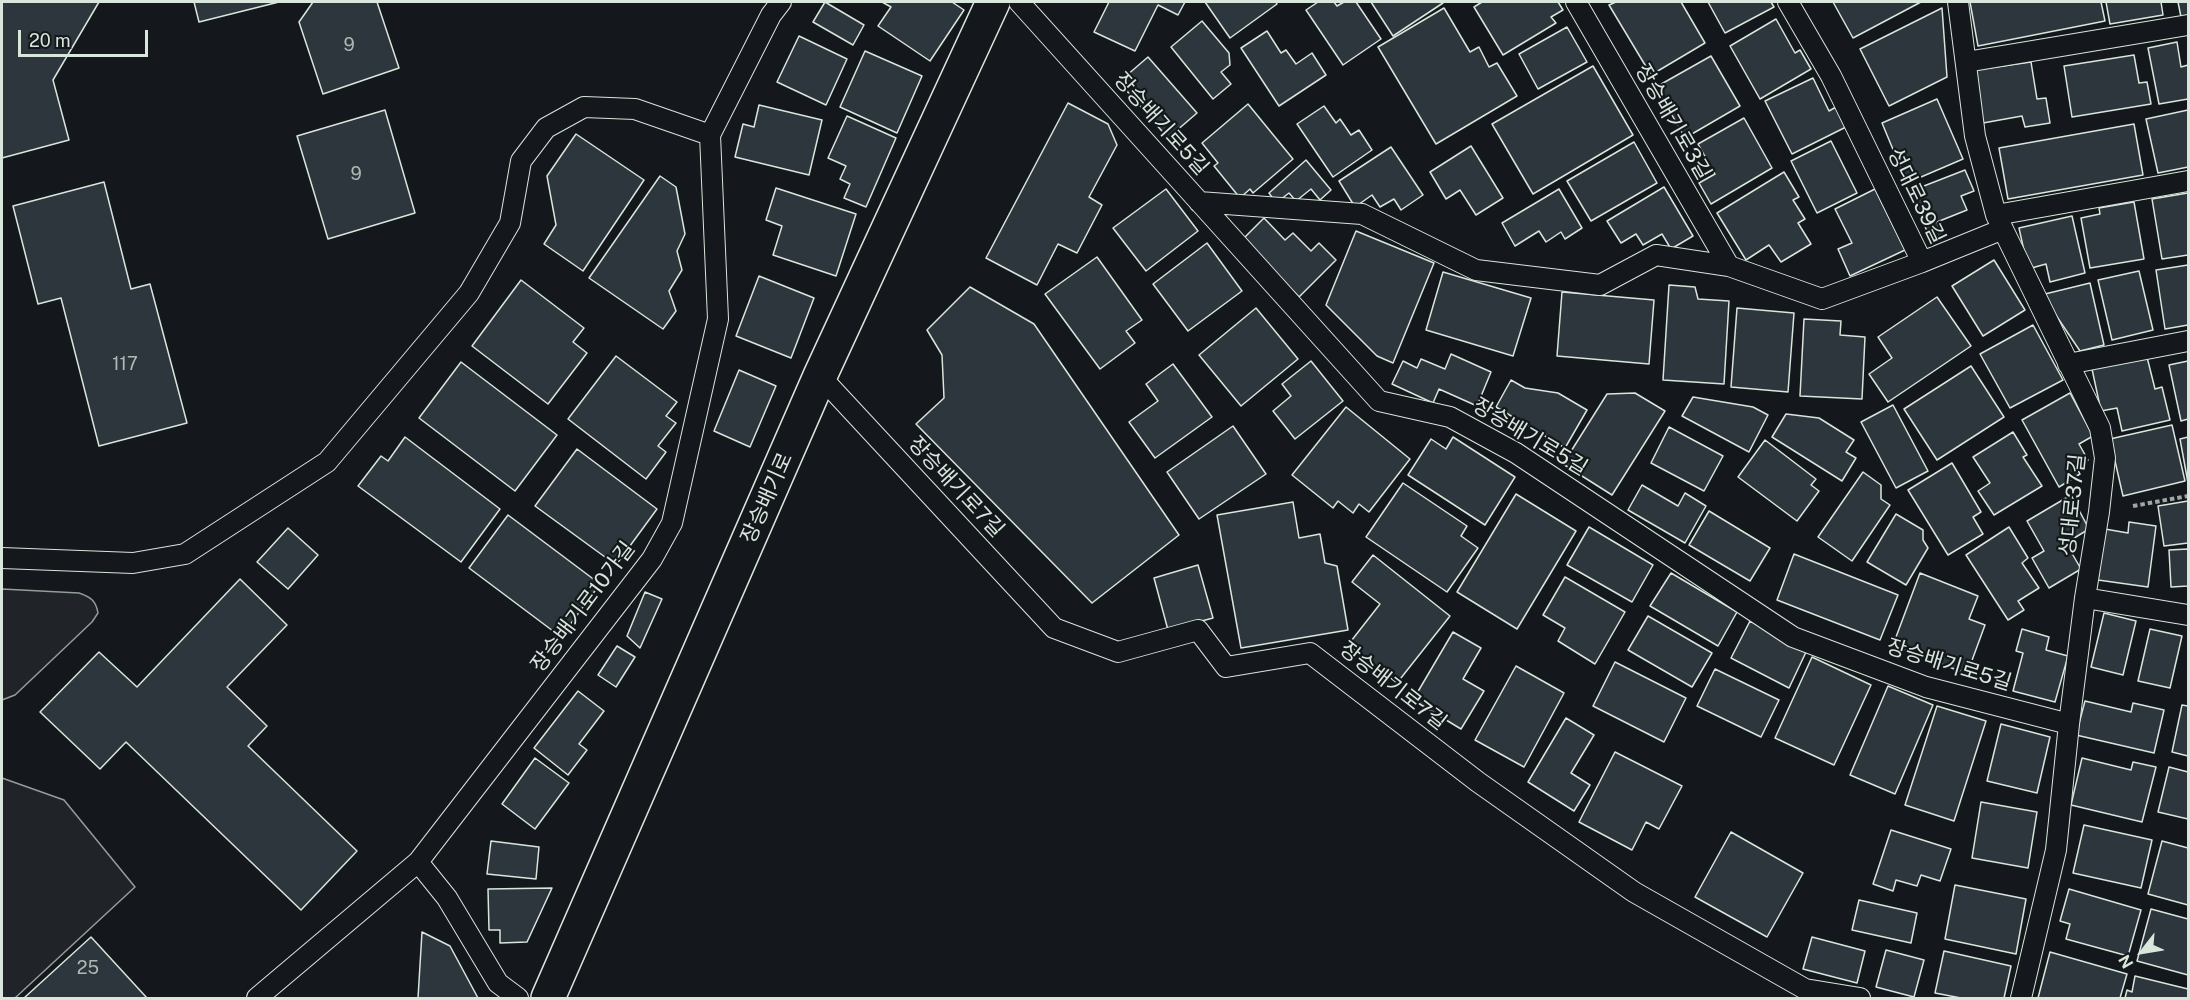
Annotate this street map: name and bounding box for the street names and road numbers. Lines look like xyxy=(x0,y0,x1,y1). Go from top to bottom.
street label: 장승배기로3길 xyxy=(1630,60,1716,184)
street label: 장승배기로5길 xyxy=(1108,67,1214,181)
street label: 성대로39길 xyxy=(1882,144,1950,248)
street label: 장승배기로5길 xyxy=(1468,393,1592,481)
street label: 장승배기로7길 xyxy=(903,431,1009,543)
street label: 장승배기로 xyxy=(736,449,798,547)
street label: 성대로37길 xyxy=(2055,453,2091,557)
street label: 장승배기로10가길 xyxy=(526,537,640,677)
street label: 장승배기로5길 xyxy=(1883,634,2015,696)
street label: 장승배기로7길 xyxy=(1335,637,1451,735)

